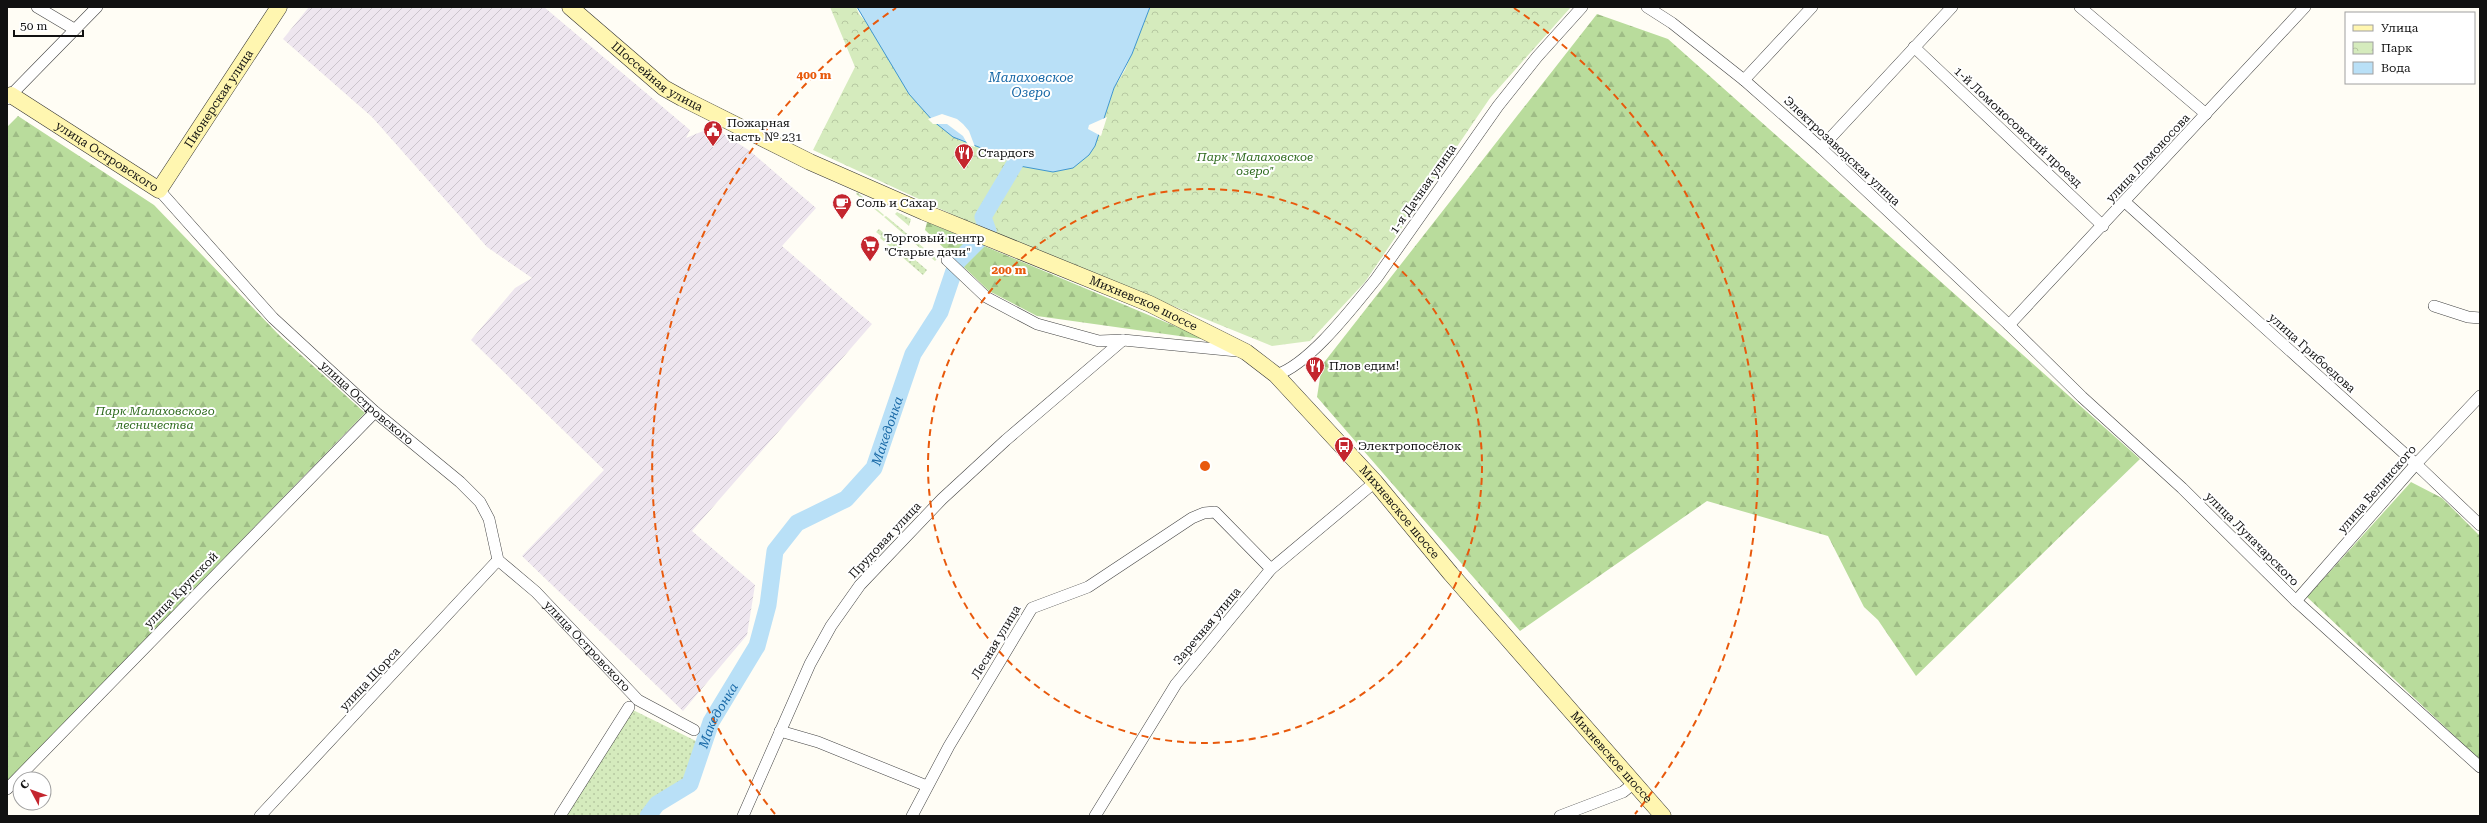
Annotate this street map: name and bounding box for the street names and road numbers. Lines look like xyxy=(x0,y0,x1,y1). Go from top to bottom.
street label: Шоссейная улица xyxy=(609,39,706,114)
street label: Пионерская улица xyxy=(182,47,256,150)
street label: 1-й Ломоносовский проезд xyxy=(1951,64,2085,190)
street label: Электрозаводская улица xyxy=(1781,93,1903,209)
street label: улица Ломоносова xyxy=(2103,110,2193,205)
street label: улица Островского xyxy=(53,118,161,195)
street label: 1-я Дачная улица xyxy=(1387,141,1459,236)
street label: Михневское шоссе xyxy=(1087,273,1200,334)
street label: улица Грибоедова xyxy=(2266,310,2359,396)
street label: улица Островского xyxy=(317,358,416,448)
street label: улица Белинского xyxy=(2335,442,2419,536)
street label: Михневское шоссе xyxy=(1357,463,1443,562)
street label: улица Луначарского xyxy=(2202,489,2302,589)
street label: Прудовая улица xyxy=(846,499,924,581)
street label: улица Крупской xyxy=(141,549,221,631)
street label: Заречная улица xyxy=(1170,584,1244,668)
street label: улица Островского xyxy=(541,598,633,695)
street label: Лесная улица xyxy=(968,602,1024,681)
street label: улица Щорса xyxy=(337,644,403,714)
street label: Михневское шоссе xyxy=(1568,709,1656,806)

